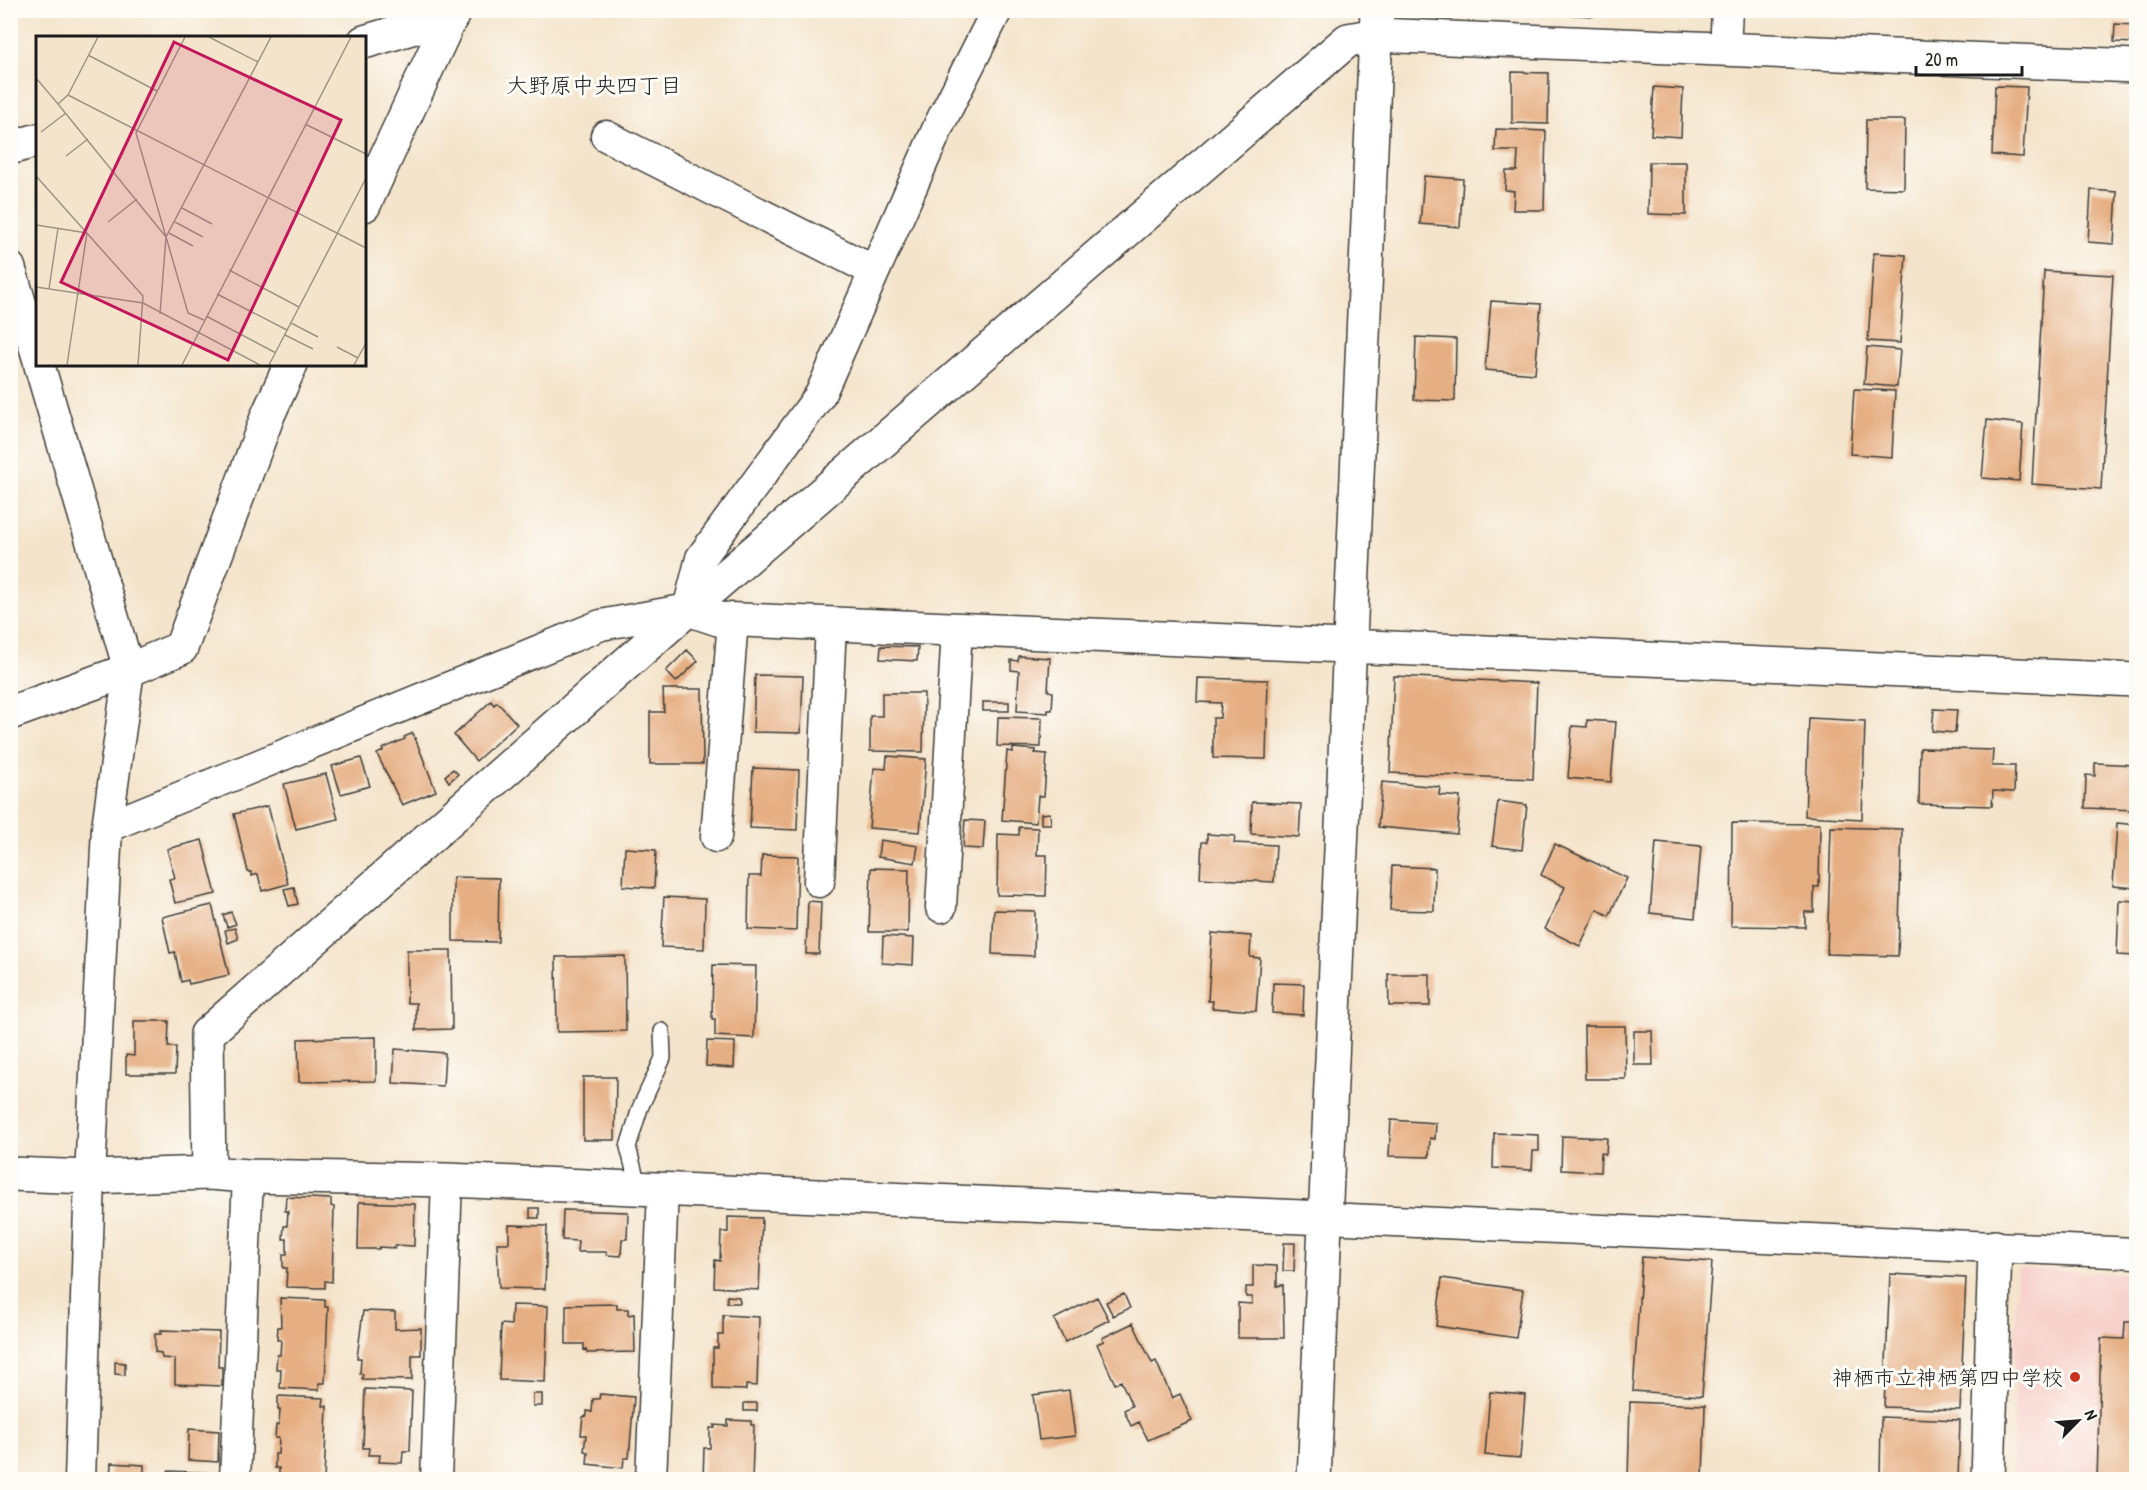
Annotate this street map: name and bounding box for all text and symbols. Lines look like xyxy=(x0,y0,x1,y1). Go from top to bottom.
inset map xyxy=(36,36,366,366)
scale bar xyxy=(1916,39,2022,77)
text: 20 m xyxy=(1925,47,1958,72)
district label: 大野原中央四丁目 xyxy=(506,70,682,100)
place label: 神栖市立神栖第四中学校 xyxy=(1832,1363,2063,1392)
marker: 神栖市立神栖第四中学校 xyxy=(2068,1370,2082,1384)
north arrow xyxy=(2048,1391,2108,1451)
text: N xyxy=(2080,1406,2104,1424)

